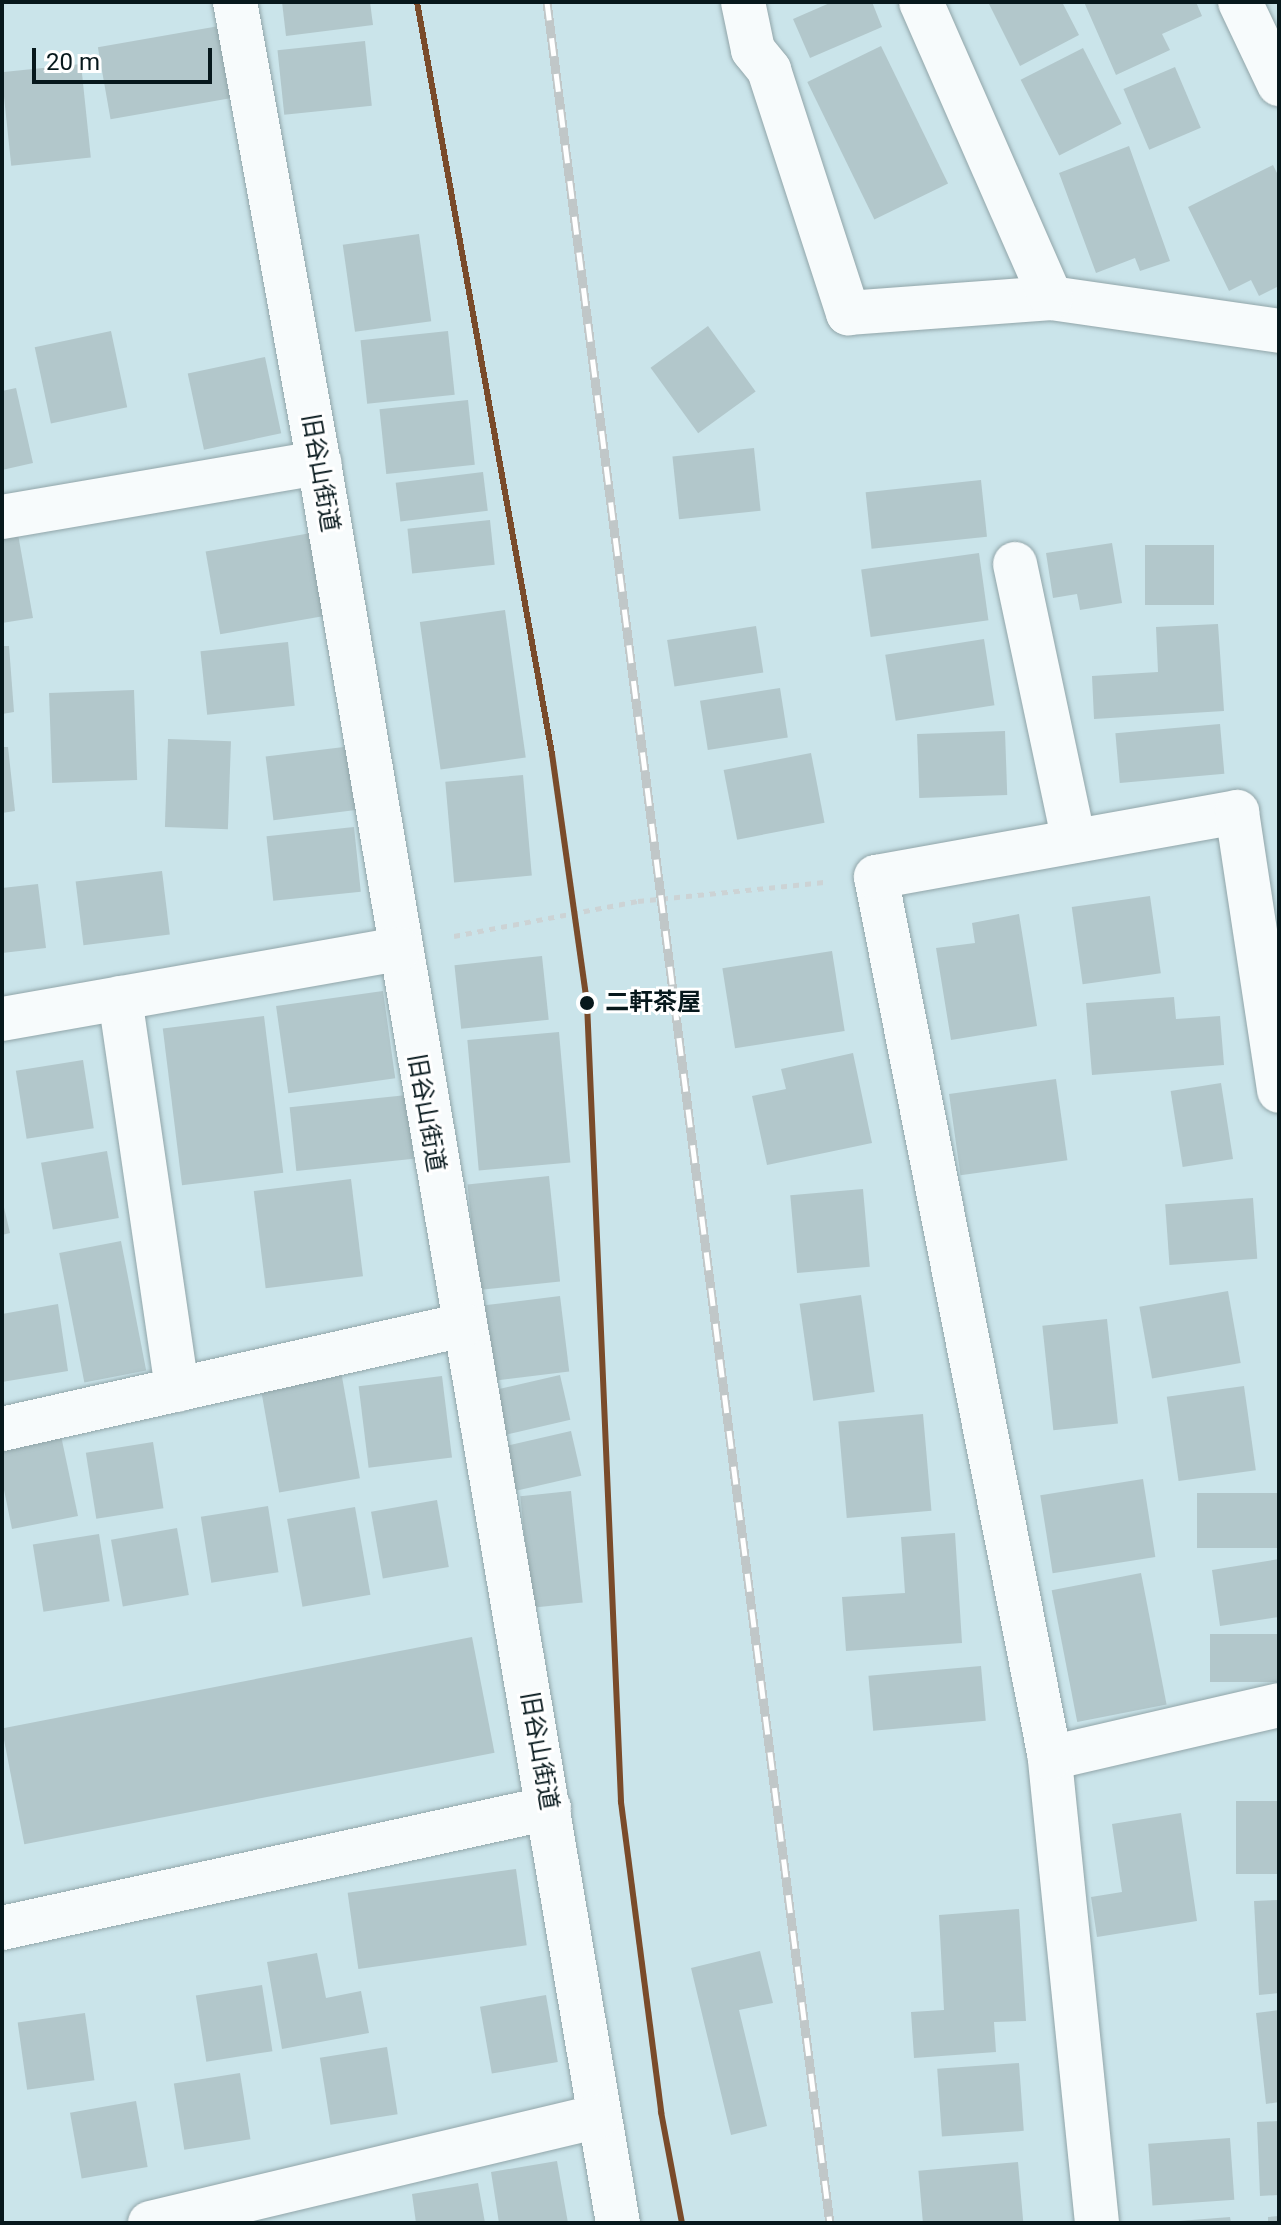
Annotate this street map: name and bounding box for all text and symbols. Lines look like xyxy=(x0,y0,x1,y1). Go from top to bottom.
scale bar xyxy=(36,32,216,82)
text: 20 m xyxy=(46,48,100,76)
street label: 旧谷山街道 xyxy=(295,411,345,535)
place label: 二軒茶屋 xyxy=(605,989,701,1017)
marker: 二軒茶屋 xyxy=(576,992,598,1014)
street label: 旧谷山街道 xyxy=(401,1051,451,1175)
street label: 旧谷山街道 xyxy=(514,1689,564,1813)

